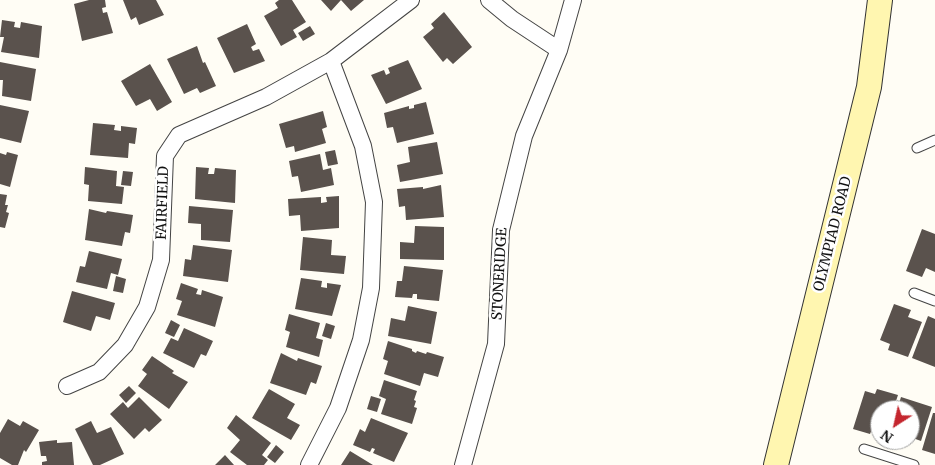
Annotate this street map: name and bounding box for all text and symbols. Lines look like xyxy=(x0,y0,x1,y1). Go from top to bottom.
street label: FAIRFIELD xyxy=(153,166,173,240)
street label: OLYMPIAD ROAD xyxy=(811,175,855,293)
street label: STONERIDGE xyxy=(489,227,511,321)
north arrow xyxy=(870,400,920,450)
text: N xyxy=(877,426,897,447)

